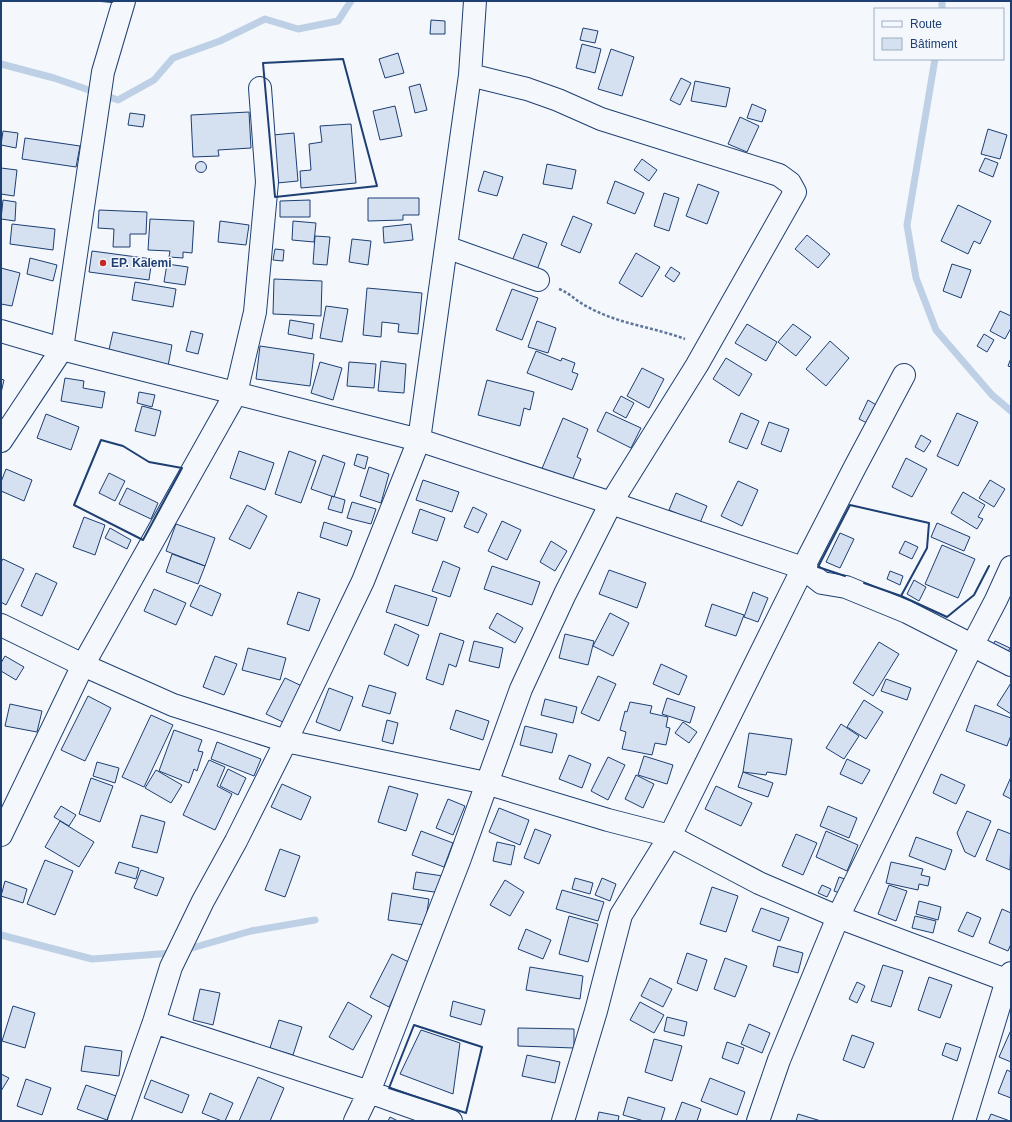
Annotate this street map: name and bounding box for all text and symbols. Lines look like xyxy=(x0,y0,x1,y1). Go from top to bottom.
legend xyxy=(874,8,1004,60)
text: Route xyxy=(910,17,942,31)
text: Bâtiment xyxy=(910,37,958,51)
place label: EP. Kalemi xyxy=(111,256,171,270)
marker: EP. Kalemi xyxy=(98,258,108,268)

